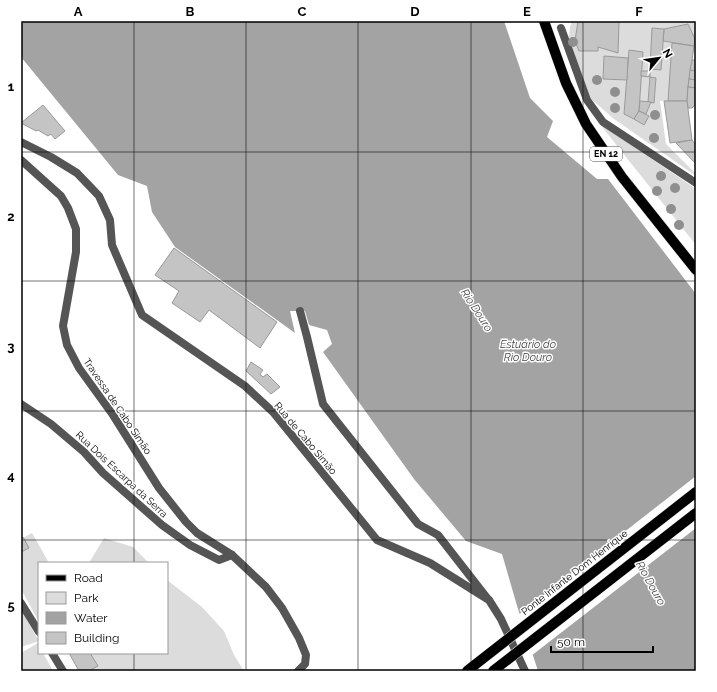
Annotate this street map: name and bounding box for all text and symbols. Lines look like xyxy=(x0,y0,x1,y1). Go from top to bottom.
text: A xyxy=(74,4,83,19)
text: B xyxy=(186,4,195,19)
text: C xyxy=(298,4,307,19)
text: D xyxy=(410,4,420,19)
text: E xyxy=(523,4,531,19)
text: F xyxy=(635,4,643,19)
north arrow xyxy=(639,38,679,78)
text: N xyxy=(660,47,675,60)
text: 1 xyxy=(8,79,15,94)
road number: EN 12 xyxy=(590,147,622,161)
text: 2 xyxy=(7,209,15,224)
water label: Rio Douro xyxy=(458,286,495,334)
water label: Estuário do Rio Douro xyxy=(500,338,556,364)
text: 3 xyxy=(7,339,15,354)
street label: Travessa de Cabo Simão xyxy=(81,356,154,456)
street label: Rua de Cabo Simão xyxy=(272,400,339,477)
street label: Rua Dois Escarpa da Serra xyxy=(74,429,170,520)
text: 4 xyxy=(7,468,15,483)
street label: Ponte Infante Dom Henrique xyxy=(519,528,630,617)
water label: Rio Douro xyxy=(633,559,668,608)
legend xyxy=(38,562,168,654)
text: Road xyxy=(74,571,103,585)
text: Park xyxy=(74,591,99,605)
text: 5 xyxy=(7,598,15,613)
text: Water xyxy=(74,611,108,625)
scale bar xyxy=(551,628,653,654)
text: Building xyxy=(74,631,120,645)
text: 50 m xyxy=(557,635,585,649)

